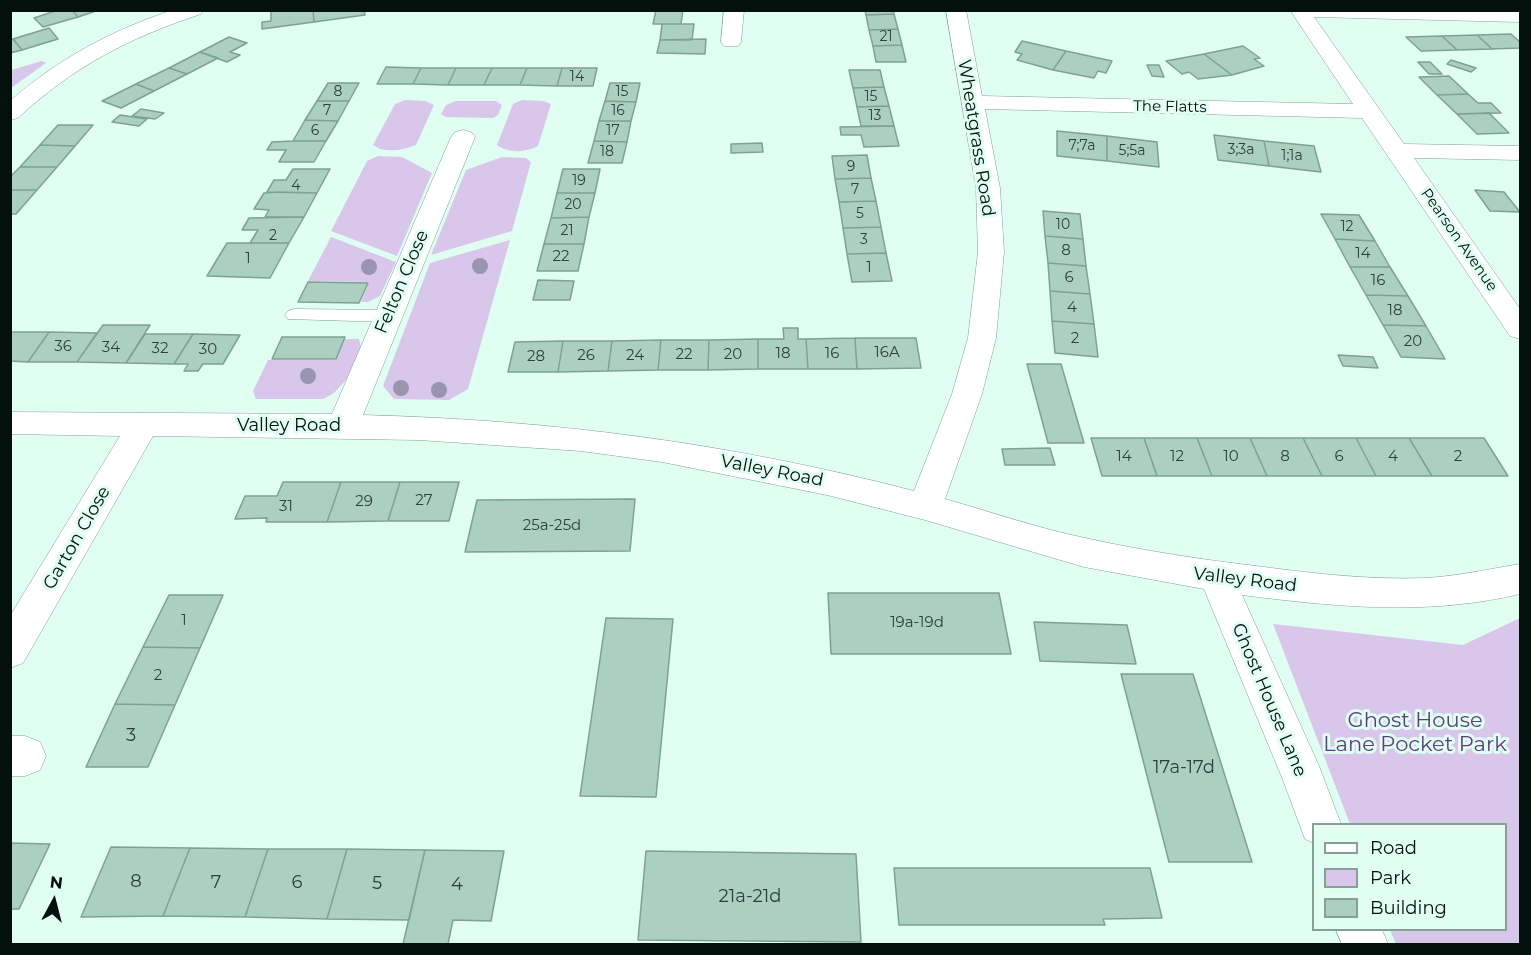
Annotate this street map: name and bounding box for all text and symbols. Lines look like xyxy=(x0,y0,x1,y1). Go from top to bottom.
house number: 21 xyxy=(879,29,893,45)
street label: Wheatgrass Road xyxy=(953,58,999,218)
house number: 14 xyxy=(570,69,584,85)
house number: 8 xyxy=(334,84,342,100)
house number: 15 xyxy=(616,84,628,100)
house number: 15 xyxy=(865,89,877,105)
street label: The Flatts xyxy=(1133,97,1207,117)
house number: 7 xyxy=(323,103,331,119)
house number: 16 xyxy=(611,103,625,119)
house number: 13 xyxy=(869,108,881,124)
house number: 6 xyxy=(311,123,319,139)
house number: 17 xyxy=(606,123,620,139)
house number: 7;7a xyxy=(1068,138,1096,154)
house number: 3;3a xyxy=(1227,142,1255,158)
house number: 5;5a xyxy=(1118,143,1146,159)
house number: 18 xyxy=(600,144,614,160)
house number: 1;1a xyxy=(1281,148,1303,164)
house number: 9 xyxy=(847,159,855,175)
house number: 19 xyxy=(572,173,586,189)
house number: 4 xyxy=(291,178,301,194)
house number: 7 xyxy=(851,182,859,198)
street label: Pearson Avenue xyxy=(1417,185,1501,295)
house number: 20 xyxy=(564,197,582,213)
house number: 5 xyxy=(856,206,864,222)
house number: 10 xyxy=(1056,217,1070,233)
house number: 12 xyxy=(1340,219,1354,235)
house number: 21 xyxy=(560,223,574,239)
street label: Felton Close xyxy=(371,227,433,337)
house number: 2 xyxy=(269,228,277,244)
house number: 3 xyxy=(860,232,868,248)
house number: 8 xyxy=(1061,242,1071,260)
house number: 14 xyxy=(1355,245,1371,263)
house number: 22 xyxy=(552,248,570,266)
house number: 1 xyxy=(245,250,251,268)
house number: 1 xyxy=(866,259,872,277)
house number: 6 xyxy=(1064,269,1074,287)
house number: 16 xyxy=(1371,272,1385,290)
house number: 4 xyxy=(1067,299,1077,317)
house number: 18 xyxy=(1388,302,1402,320)
house number: 2 xyxy=(1071,330,1079,348)
house number: 20 xyxy=(1404,333,1422,351)
house number: 36 xyxy=(54,338,72,356)
house number: 34 xyxy=(102,339,120,357)
house number: 32 xyxy=(152,340,168,358)
house number: 30 xyxy=(199,341,217,359)
house number: 16A xyxy=(874,344,900,362)
house number: 18 xyxy=(776,345,790,363)
house number: 16 xyxy=(825,345,839,363)
house number: 22 xyxy=(675,346,693,364)
house number: 20 xyxy=(724,346,742,364)
house number: 26 xyxy=(577,347,595,365)
house number: 24 xyxy=(626,347,644,365)
house number: 28 xyxy=(527,348,545,366)
street label: Valley Road xyxy=(237,415,341,437)
house number: 14 xyxy=(1116,448,1132,466)
house number: 12 xyxy=(1170,448,1184,466)
house number: 10 xyxy=(1223,448,1239,466)
house number: 8 xyxy=(1280,448,1290,466)
house number: 6 xyxy=(1334,448,1344,466)
house number: 4 xyxy=(1388,448,1398,466)
house number: 2 xyxy=(1454,448,1462,466)
street label: Valley Road xyxy=(719,450,825,492)
street label: Garton Close xyxy=(39,482,115,594)
house number: 27 xyxy=(415,492,433,510)
house number: 29 xyxy=(355,493,373,511)
house number: 31 xyxy=(279,498,293,516)
house number: 25a-25d xyxy=(523,517,581,535)
street label: Valley Road xyxy=(1192,563,1298,597)
house number: 1 xyxy=(181,612,187,630)
house number: 19a-19d xyxy=(890,614,944,632)
street label: Ghost House Lane xyxy=(1227,620,1311,780)
house number: 2 xyxy=(154,667,162,685)
park label: Ghost House Lane Pocket Park xyxy=(1323,708,1507,758)
house number: 3 xyxy=(126,725,136,747)
house number: 17a-17d xyxy=(1153,757,1215,779)
legend xyxy=(1312,823,1507,931)
text: Road xyxy=(1370,837,1417,859)
text: Park xyxy=(1370,867,1411,889)
north arrow xyxy=(24,871,84,931)
house number: 8 xyxy=(130,871,142,893)
text: N xyxy=(49,872,64,893)
house number: 7 xyxy=(211,872,221,894)
house number: 6 xyxy=(292,872,302,894)
house number: 5 xyxy=(372,873,382,895)
house number: 4 xyxy=(451,874,463,896)
house number: 21a-21d xyxy=(719,886,781,908)
text: Building xyxy=(1370,897,1447,919)

